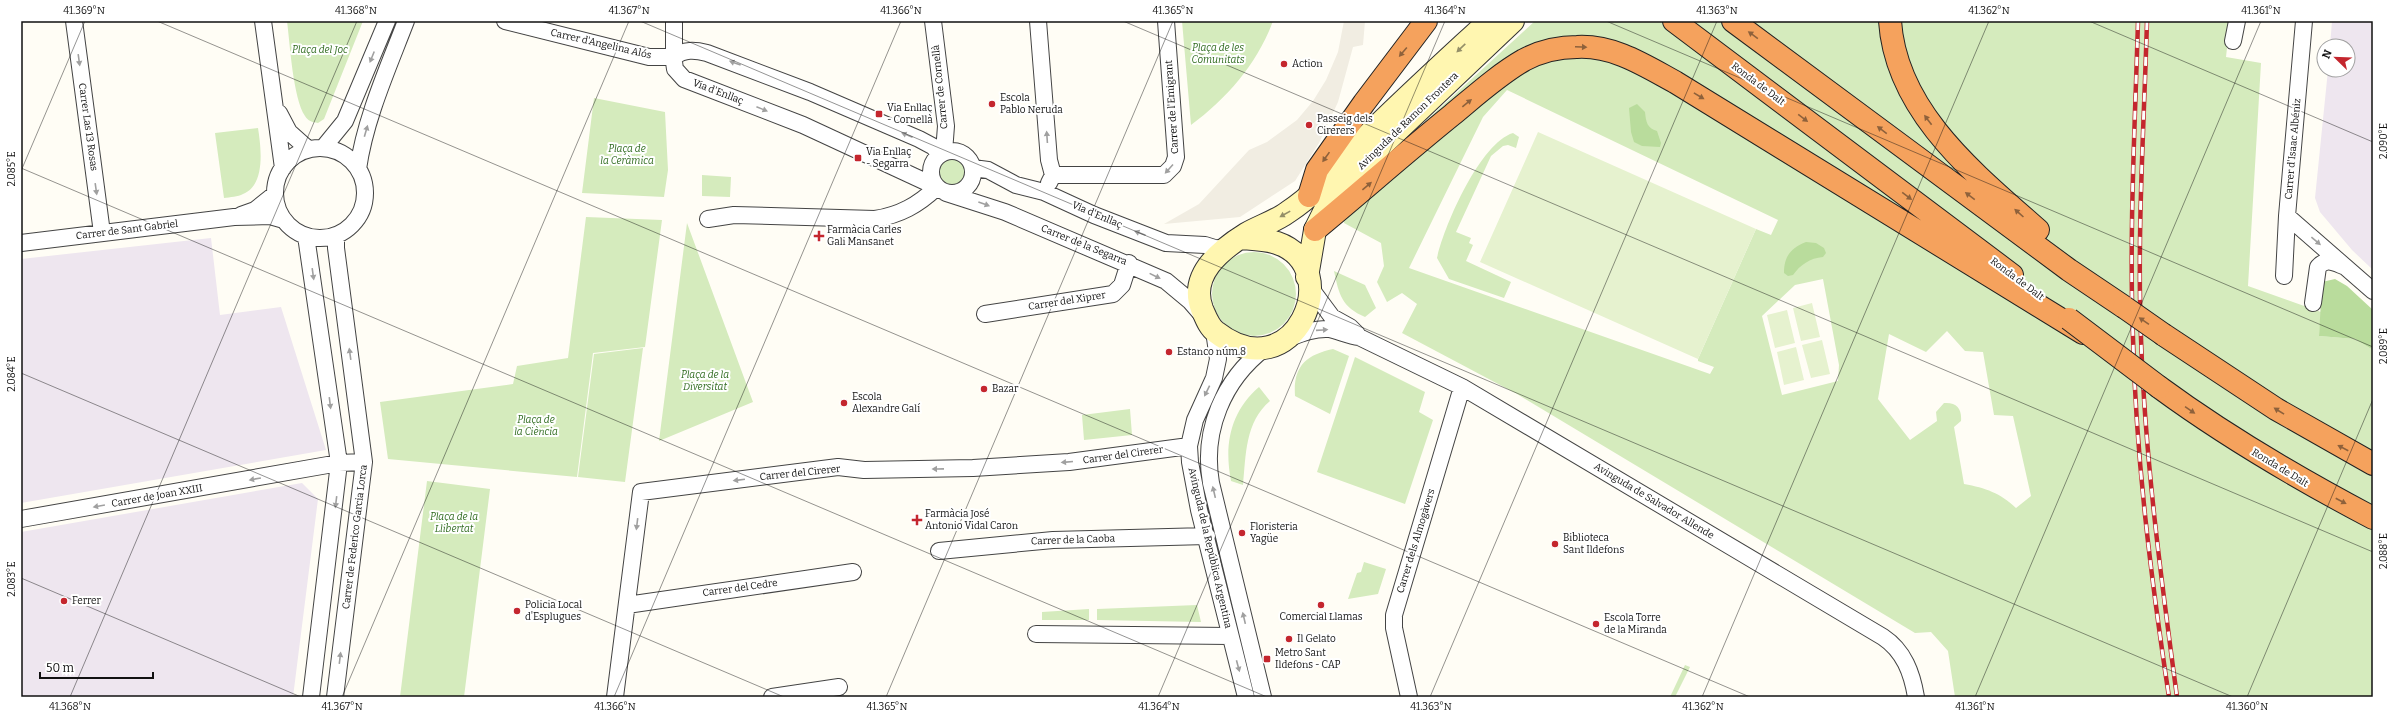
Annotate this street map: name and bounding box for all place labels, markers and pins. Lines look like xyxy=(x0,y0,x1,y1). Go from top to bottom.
place label: Action xyxy=(1292,58,1323,70)
marker: Action xyxy=(1279,59,1289,69)
place label: Escola Pablo Neruda xyxy=(1000,92,1063,116)
marker: Escola Pablo Neruda xyxy=(987,99,997,109)
place label: Via Enllaç - Cornellà xyxy=(887,102,933,126)
marker: Via Enllaç - Cornellà xyxy=(874,109,884,119)
place label: Passeig dels Cirerers xyxy=(1317,113,1373,137)
marker: Passeig dels Cirerers xyxy=(1304,120,1314,130)
place label: Via Enllaç - Segarra xyxy=(866,146,911,170)
marker: Via Enllaç - Segarra xyxy=(853,153,863,163)
place label: Farmàcia Carles Gali Mansanet xyxy=(827,224,902,248)
marker: Farmàcia Carles Gali Mansanet xyxy=(814,231,824,241)
place label: Estanco núm.8 xyxy=(1177,345,1246,358)
marker: Estanco núm.8 xyxy=(1164,347,1174,357)
place label: Bazar xyxy=(992,383,1019,395)
marker: Bazar xyxy=(979,384,989,394)
place label: Escola Alexandre Galí xyxy=(852,391,920,415)
marker: Escola Alexandre Galí xyxy=(839,398,849,408)
place label: Farmàcia José Antonio Vidal Caron xyxy=(925,508,1019,532)
marker: Farmàcia José Antonio Vidal Caron xyxy=(912,515,922,525)
place label: Floristeria Yagüe xyxy=(1250,521,1298,545)
marker: Floristeria Yagüe xyxy=(1237,528,1247,538)
place label: Biblioteca Sant Ildefons xyxy=(1563,532,1624,556)
marker: Biblioteca Sant Ildefons xyxy=(1550,539,1560,549)
place label: Ferrer xyxy=(72,595,102,607)
marker: Ferrer xyxy=(59,596,69,606)
place label: Policia Local d'Esplugues xyxy=(525,599,582,623)
marker: Comercial Llamas xyxy=(1316,600,1326,610)
marker: Policia Local d'Esplugues xyxy=(512,606,522,616)
place label: Comercial Llamas xyxy=(1280,611,1363,623)
place label: Escola Torre de la Miranda xyxy=(1604,612,1667,636)
marker: Escola Torre de la Miranda xyxy=(1591,619,1601,629)
place label: Il Gelato xyxy=(1297,633,1336,645)
marker: Il Gelato xyxy=(1284,634,1294,644)
place label: Metro Sant Ildefons - CAP xyxy=(1275,647,1341,671)
marker: Metro Sant Ildefons - CAP xyxy=(1262,654,1272,664)

